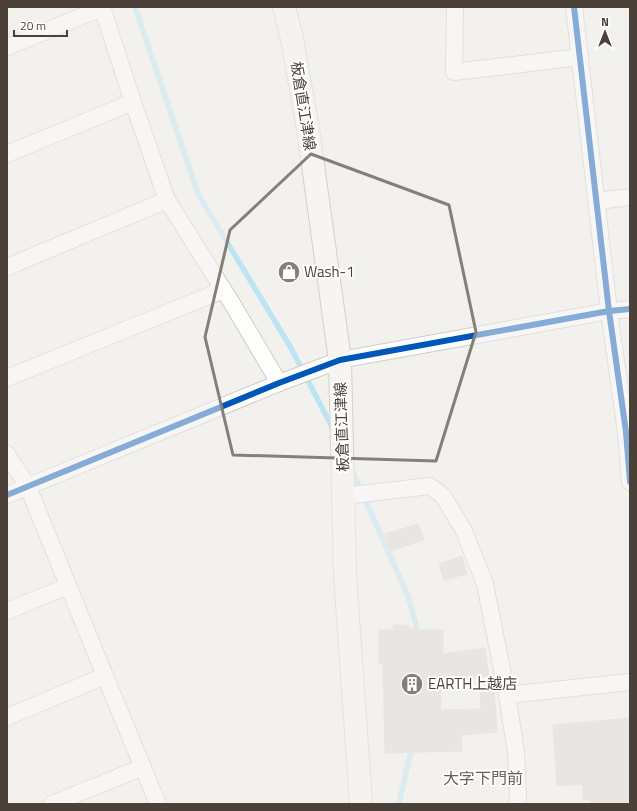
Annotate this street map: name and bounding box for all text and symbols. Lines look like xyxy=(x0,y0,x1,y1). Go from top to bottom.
scale bar xyxy=(14,12,67,38)
north arrow xyxy=(585,12,625,52)
text: N xyxy=(601,14,609,30)
text: 20 m xyxy=(20,16,46,35)
street label: 板倉直江津線 xyxy=(285,60,322,152)
shop icon: Wash-1 xyxy=(276,259,302,285)
place label: Wash-1 xyxy=(304,260,355,283)
street label: 板倉直江津線 xyxy=(328,382,355,472)
building icon: EARTH上越店 xyxy=(399,671,425,697)
place label: EARTH上越店 xyxy=(428,672,517,695)
district label: 大字下門前 xyxy=(443,766,523,790)

